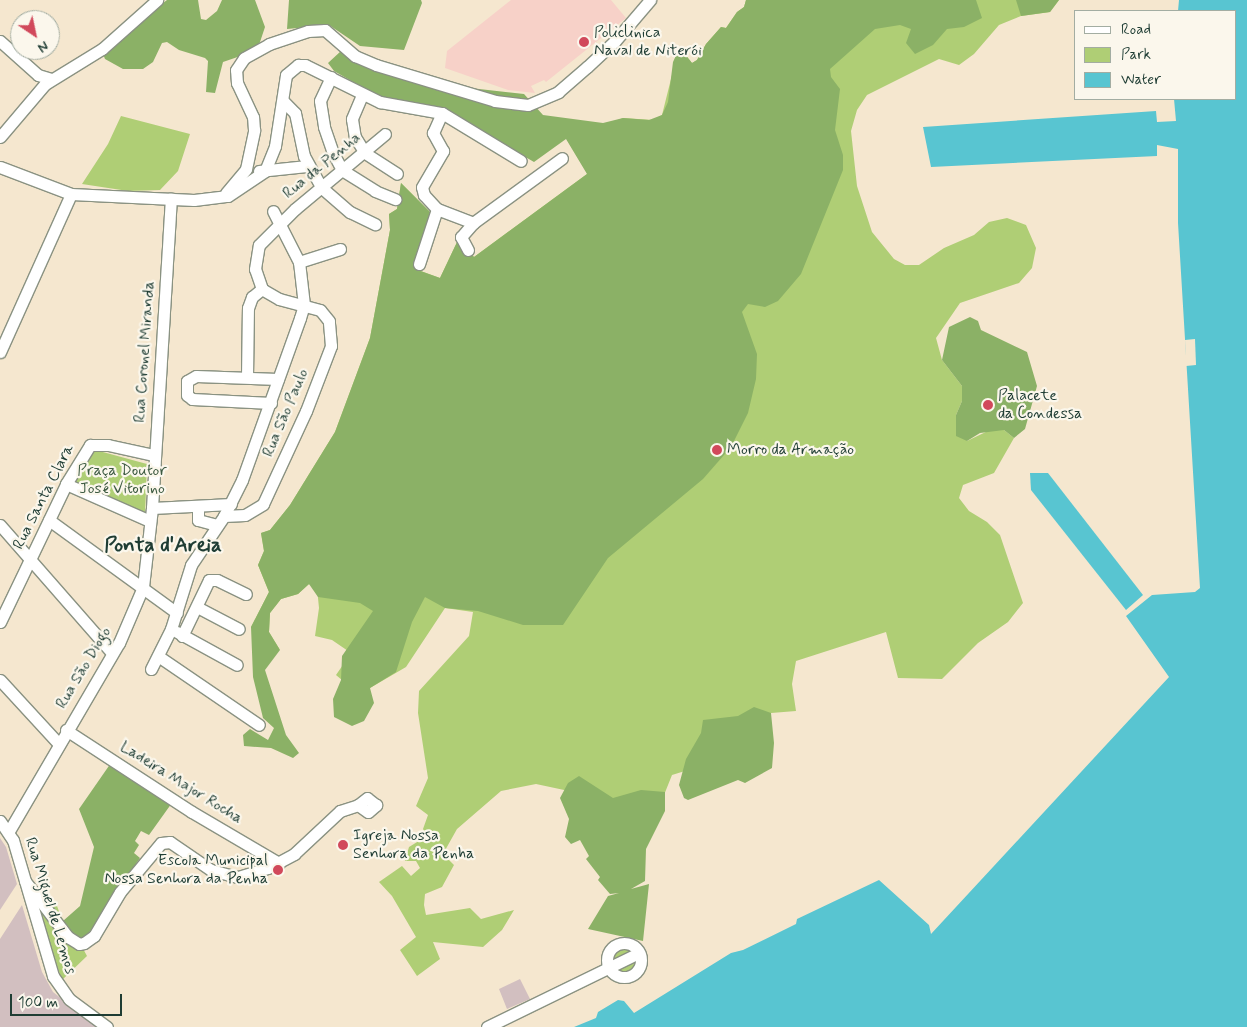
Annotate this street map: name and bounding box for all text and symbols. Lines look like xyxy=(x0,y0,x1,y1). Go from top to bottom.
north arrow xyxy=(10,10,60,60)
legend xyxy=(1074,10,1237,100)
text: Road xyxy=(1121,20,1151,40)
place label: Policlinica Naval de Niterói xyxy=(594,23,701,61)
marker: Policlinica Naval de Niterói xyxy=(578,36,590,48)
text: N xyxy=(34,37,52,57)
text: Park xyxy=(1121,45,1151,65)
text: Water xyxy=(1121,70,1161,90)
street label: Rua da Penha xyxy=(282,131,362,201)
street label: Rua Coronel Miranda xyxy=(130,279,160,425)
street label: Rua São Paulo xyxy=(260,368,312,458)
place label: Palacete da Condessa xyxy=(998,386,1084,424)
marker: Palacete da Condessa xyxy=(982,399,994,411)
place label: Morro da Armação xyxy=(727,440,853,460)
street label: Rua Santa Clara xyxy=(10,443,78,551)
marker: Morro da Armação xyxy=(711,444,723,456)
park label: Praça Doutor José Vitorino xyxy=(79,461,165,499)
district label: Ponta d'Areia xyxy=(104,532,222,558)
street label: Rua São Diogo xyxy=(52,624,116,712)
street label: Ladeira Major Rocha xyxy=(115,737,247,829)
place label: Igreja Nossa Senhora da Penha xyxy=(353,826,472,864)
street label: Rua Miguel de Lemos xyxy=(20,836,80,976)
marker: Igreja Nossa Senhora da Penha xyxy=(337,839,349,851)
place label: Escola Municipal Nossa Senhora da Penha xyxy=(107,851,268,889)
marker: Escola Municipal Nossa Senhora da Penha xyxy=(272,864,284,876)
scale bar xyxy=(12,984,125,1016)
text: 100 m xyxy=(18,993,58,1013)

